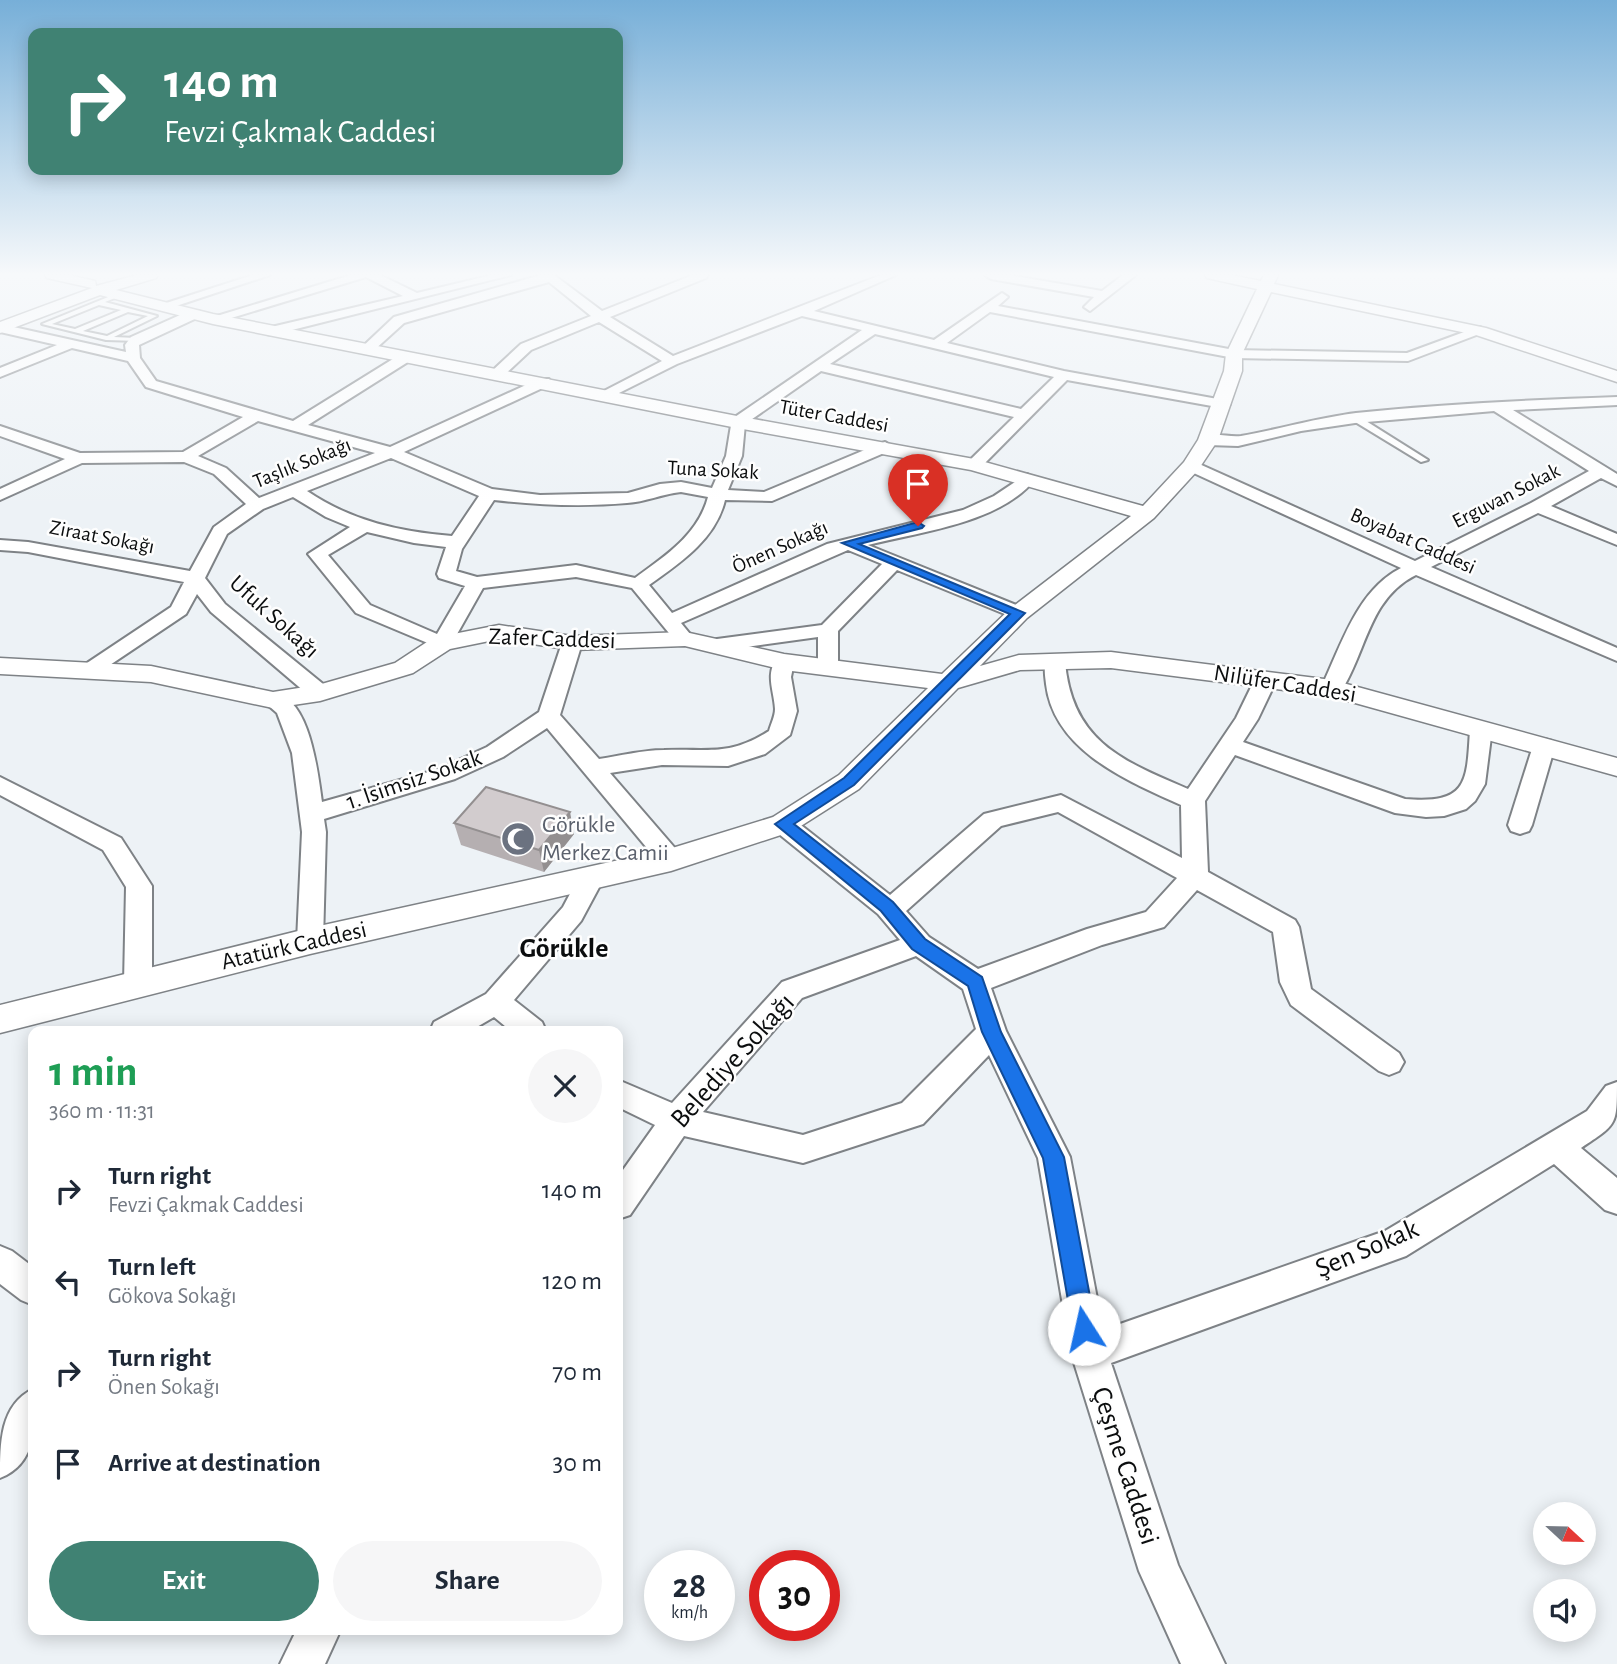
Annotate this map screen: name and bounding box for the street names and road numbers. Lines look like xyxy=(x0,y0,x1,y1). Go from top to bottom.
street label: Tüter Caddesi xyxy=(778,396,890,436)
street label: Taşlık Sokağı xyxy=(250,434,354,492)
street label: Tuna Sokak xyxy=(667,457,760,483)
street label: Erguvan Sokak xyxy=(1449,460,1564,532)
street label: Boyabat Caddesi xyxy=(1347,504,1479,578)
street label: Önen Sokağı xyxy=(729,516,831,577)
street label: Ziraat Sokağı xyxy=(48,517,156,557)
street label: Ufuk Sokağı xyxy=(225,571,323,663)
street label: Zafer Caddesi xyxy=(488,625,616,653)
street label: Nilüfer Caddesi xyxy=(1212,661,1358,707)
street label: 1. İsimsiz Sokak xyxy=(343,745,485,814)
street label: Atatürk Caddesi xyxy=(219,918,369,974)
street label: Belediye Sokağı xyxy=(666,989,800,1133)
street label: Şen Sokak xyxy=(1311,1215,1423,1283)
street label: Çeşme Caddesi xyxy=(1086,1384,1164,1548)

